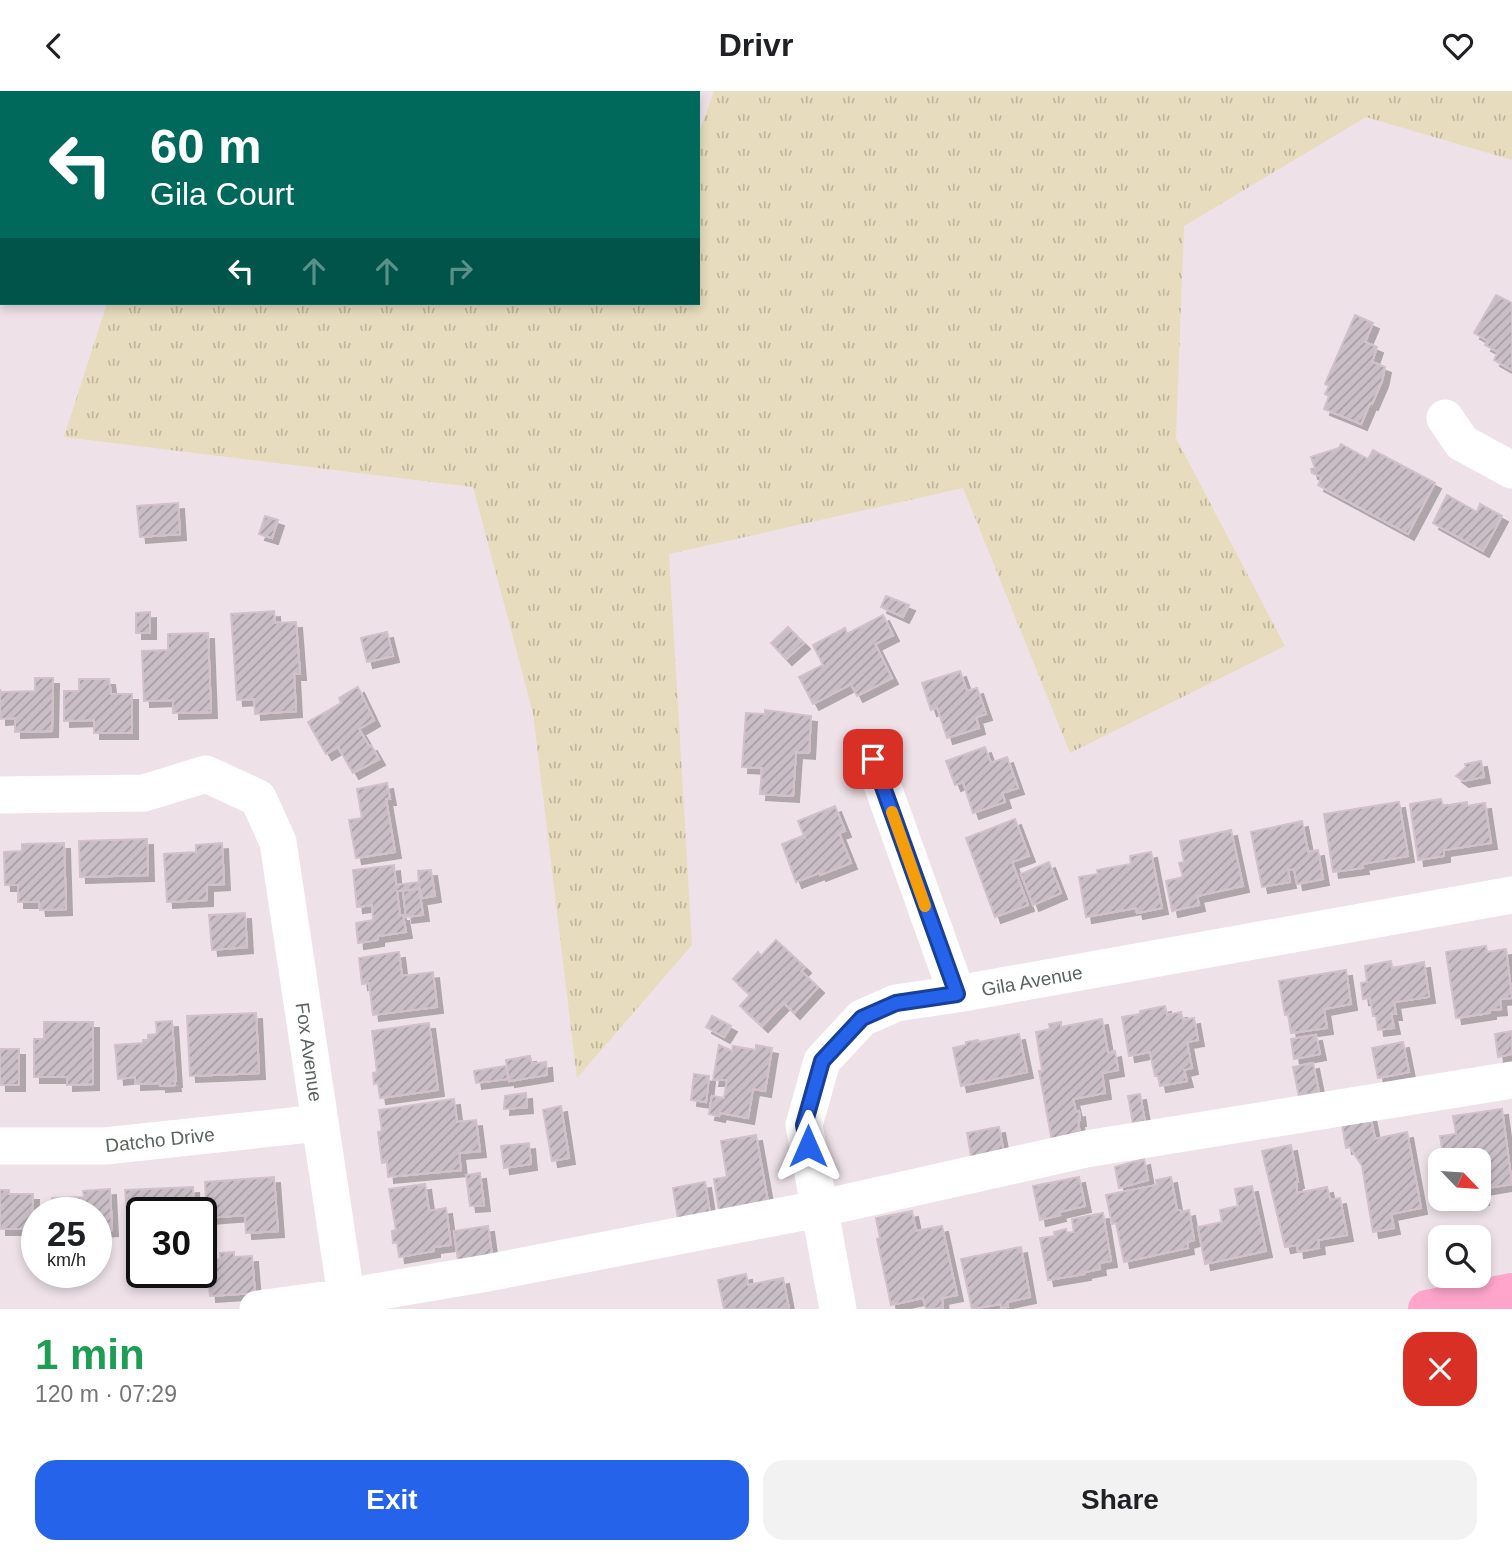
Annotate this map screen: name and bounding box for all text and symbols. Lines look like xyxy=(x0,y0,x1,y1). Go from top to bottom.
icon: back xyxy=(35,27,73,65)
text: Drivr xyxy=(719,27,793,63)
icon: heart xyxy=(1439,27,1477,65)
icon: left xyxy=(35,119,126,210)
text: 60 m xyxy=(150,119,262,173)
text: Gila Court xyxy=(150,176,294,212)
icon: left xyxy=(222,252,260,290)
icon: ahead xyxy=(295,252,333,290)
icon: ahead xyxy=(368,252,406,290)
icon: right xyxy=(441,252,479,290)
pin xyxy=(843,729,903,789)
icon: arrive xyxy=(854,740,892,778)
street label: Gila Avenue xyxy=(980,962,1084,1000)
street label: Fox Avenue xyxy=(292,1001,326,1103)
position arrow xyxy=(771,1109,845,1183)
street label: Datcho Drive xyxy=(104,1124,216,1156)
north arrow xyxy=(1428,1148,1491,1211)
map controls xyxy=(1428,1148,1491,1288)
speed limit sign: 30 xyxy=(126,1197,217,1288)
text: 25 xyxy=(47,1214,86,1253)
button: search xyxy=(1428,1225,1491,1288)
text: km/h xyxy=(47,1250,86,1270)
text: 1 min xyxy=(35,1331,145,1378)
button: close xyxy=(1403,1332,1477,1406)
text: 120 m · 07:29 xyxy=(35,1381,177,1407)
button: Exit xyxy=(35,1460,749,1540)
button: Share xyxy=(763,1460,1477,1540)

